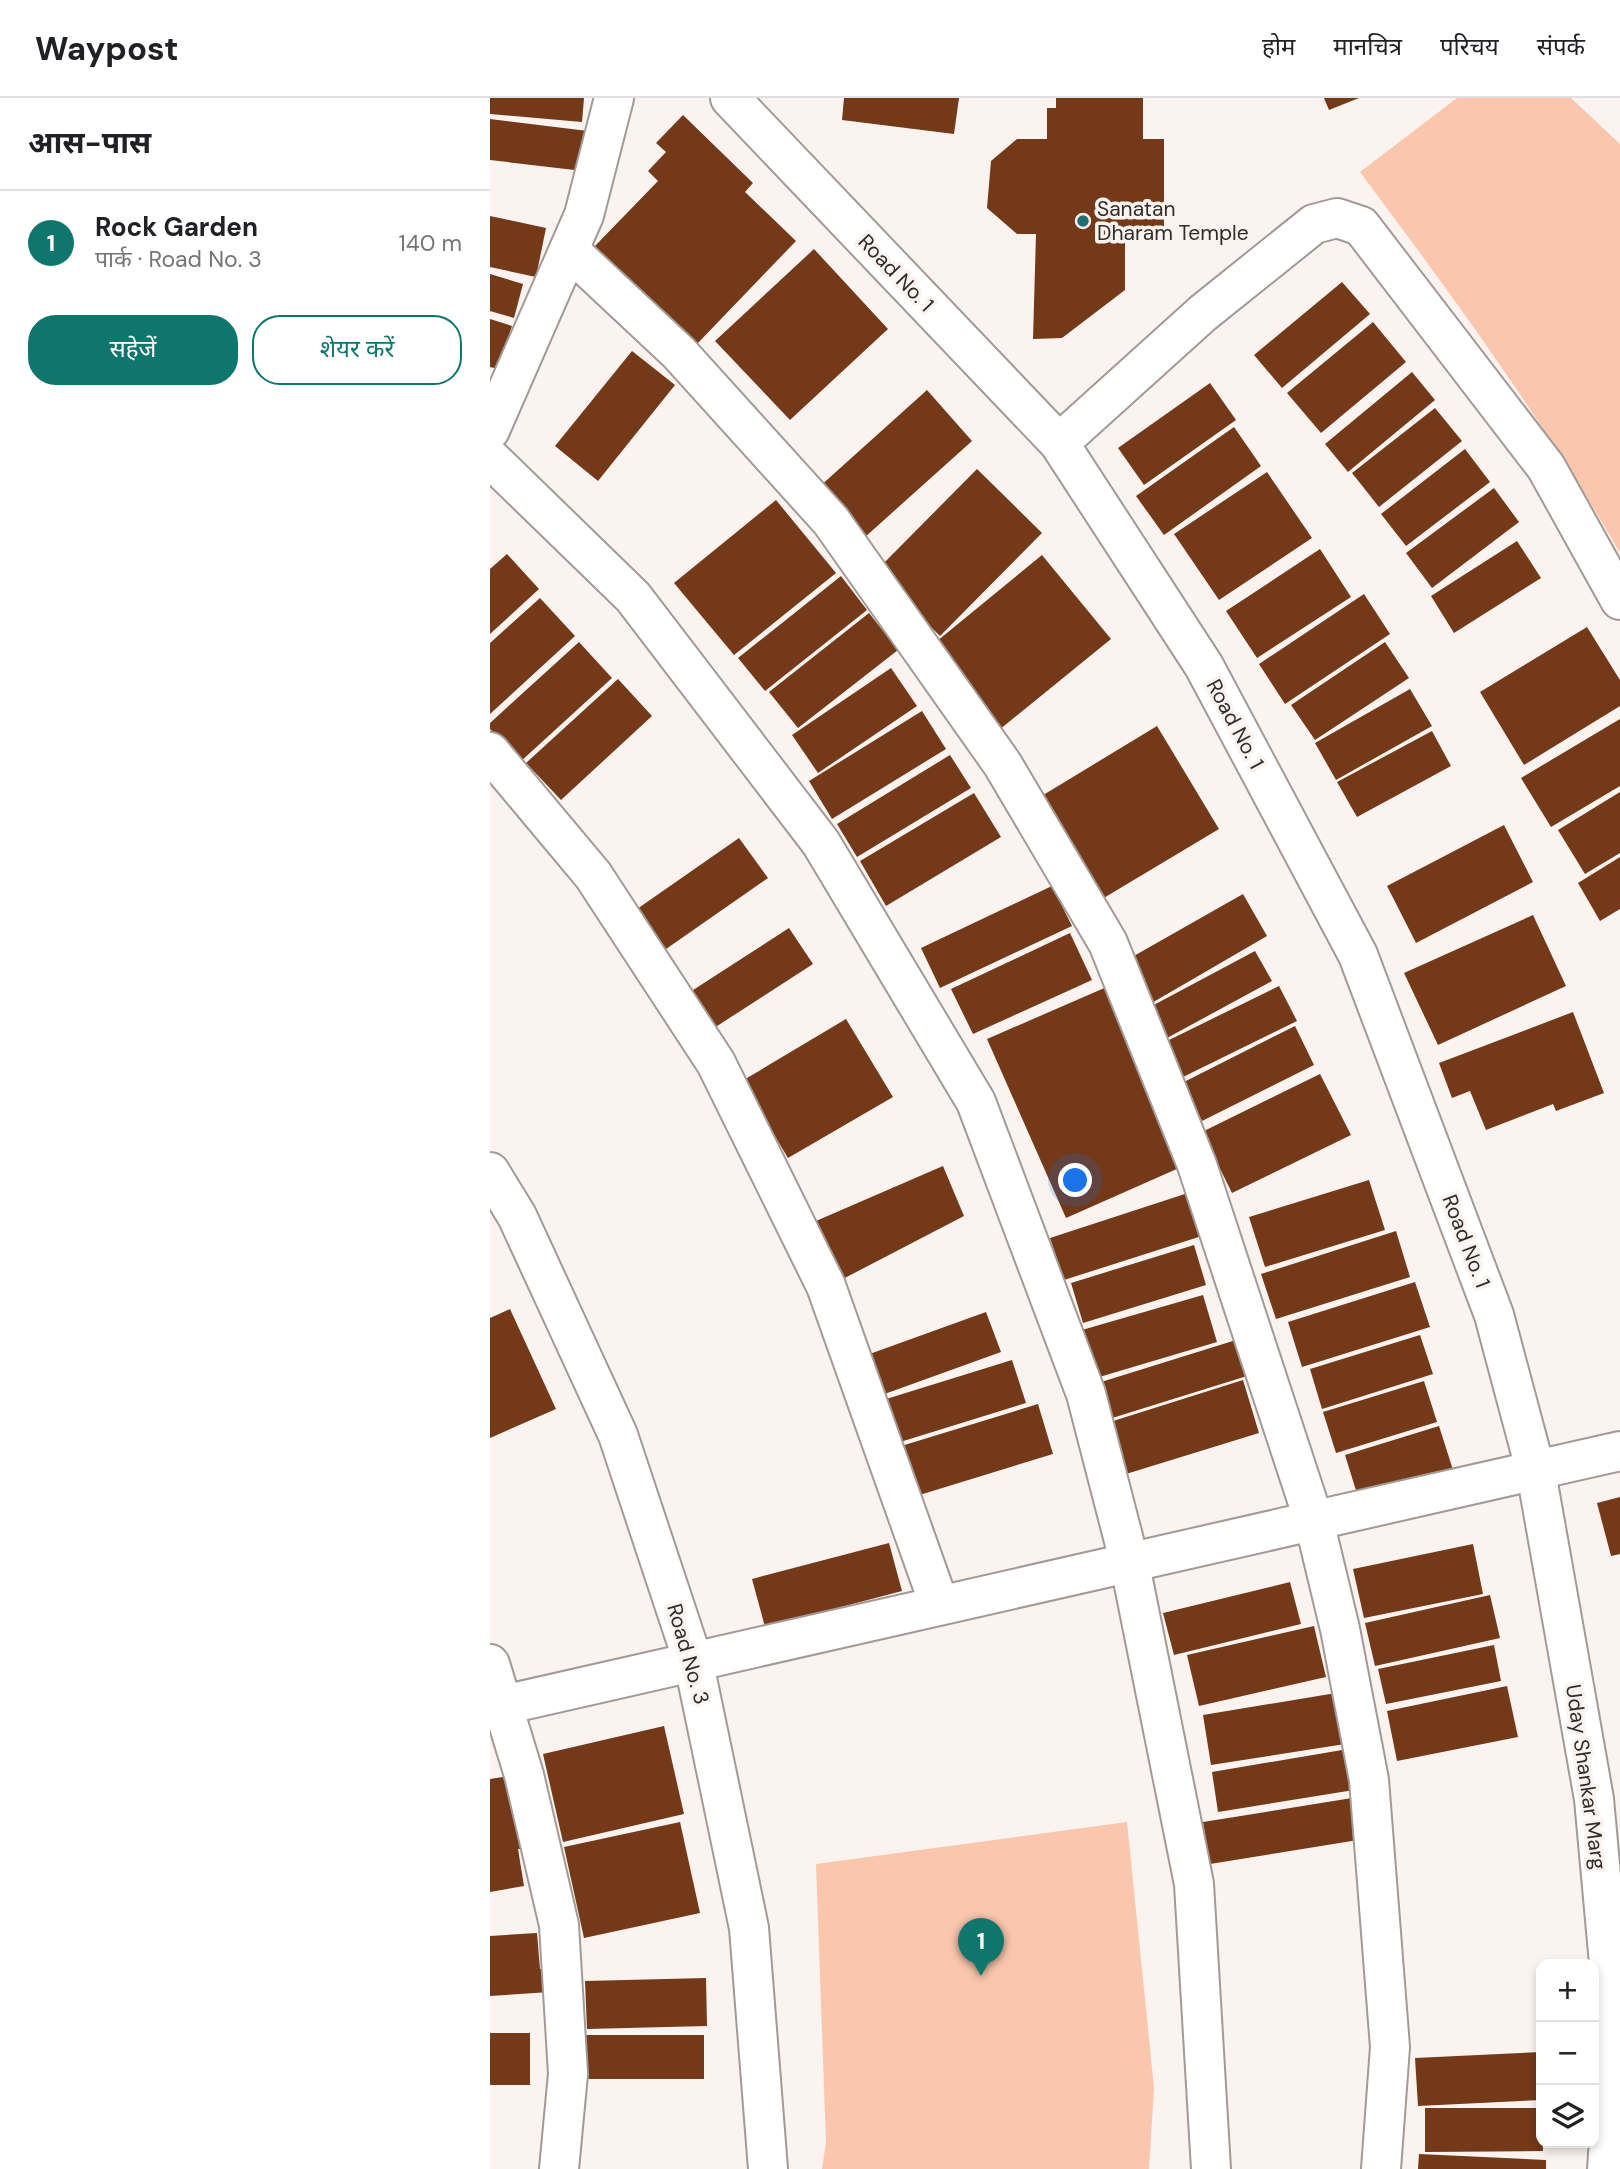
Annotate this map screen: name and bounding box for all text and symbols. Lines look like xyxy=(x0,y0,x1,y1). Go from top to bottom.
text: Waypost xyxy=(35,27,178,70)
text: होम xyxy=(1262,31,1295,62)
text: मानचित्र xyxy=(1333,31,1402,62)
text: परिचय xyxy=(1440,31,1499,62)
text: संपर्क xyxy=(1537,31,1585,62)
text: आस-पास xyxy=(28,123,151,162)
place label: Sanatan Dharam Temple xyxy=(1097,195,1249,247)
text: Rock Garden xyxy=(95,210,258,244)
marker: Sanatan Dharam Temple xyxy=(1075,213,1091,229)
text: 1 xyxy=(47,228,55,258)
text: 140 m xyxy=(399,228,462,258)
street label: Road No. 1 xyxy=(852,228,940,318)
text: पार्क · Road No. 3 xyxy=(95,244,262,274)
button: सहेजें xyxy=(28,315,238,385)
button: शेयर करें xyxy=(252,315,462,385)
street label: Road No. 1 xyxy=(1200,674,1270,774)
your location xyxy=(1058,1163,1092,1197)
street label: Road No. 1 xyxy=(1435,1190,1497,1292)
street label: Road No. 3 xyxy=(660,1600,716,1708)
street label: Uday Shankar Marg xyxy=(1559,1683,1613,1872)
pin: 1 xyxy=(958,1918,1004,1976)
map controls xyxy=(1536,1959,1599,2148)
button: + xyxy=(1536,1959,1599,2022)
button: − xyxy=(1536,2022,1599,2085)
button: layers xyxy=(1536,2085,1599,2148)

